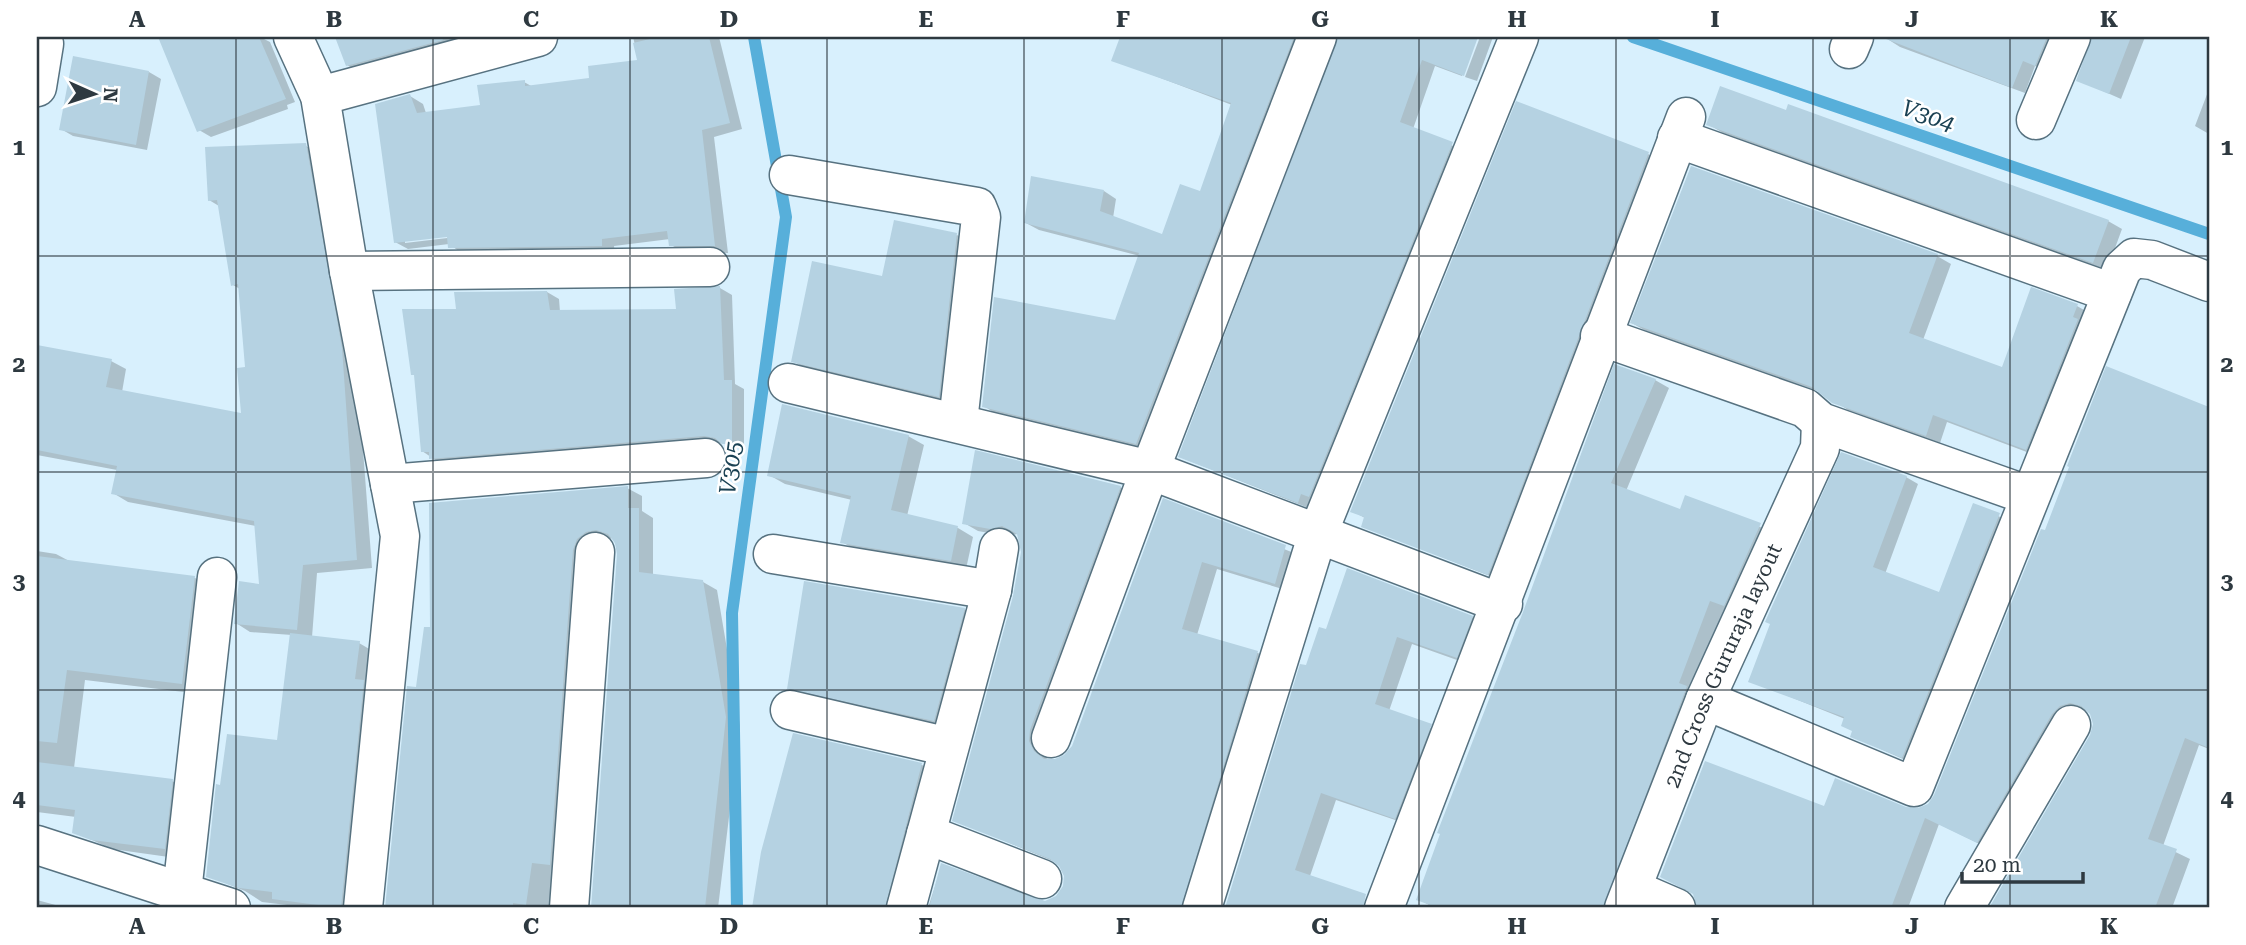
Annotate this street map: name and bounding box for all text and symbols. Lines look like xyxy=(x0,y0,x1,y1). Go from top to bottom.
text: A xyxy=(129,6,146,33)
text: B xyxy=(326,6,342,33)
text: C xyxy=(523,6,539,33)
text: D xyxy=(720,6,738,33)
text: E xyxy=(919,6,933,33)
text: F xyxy=(1116,6,1130,33)
text: G xyxy=(1311,6,1329,33)
text: H xyxy=(1508,6,1527,33)
text: I xyxy=(1710,6,1720,33)
text: J xyxy=(1905,6,1919,33)
text: K xyxy=(2100,6,2118,33)
north arrow xyxy=(60,60,130,130)
text: N xyxy=(99,87,122,103)
water label: V304 xyxy=(1898,94,1958,138)
text: 1 xyxy=(13,134,26,161)
text: 1 xyxy=(2221,134,2234,161)
text: 2 xyxy=(13,351,25,378)
text: 2 xyxy=(2221,351,2233,378)
water label: V305 xyxy=(714,440,748,496)
street label: 2nd Cross Gururaja layout xyxy=(1660,540,1787,791)
text: 3 xyxy=(13,568,26,595)
text: 3 xyxy=(2221,568,2234,595)
text: 4 xyxy=(13,785,26,812)
text: 4 xyxy=(2221,785,2234,812)
scale bar xyxy=(1962,840,2083,884)
text: 20 m xyxy=(1973,853,2021,877)
text: A xyxy=(129,913,146,940)
text: B xyxy=(326,913,342,940)
text: C xyxy=(523,913,539,940)
text: D xyxy=(720,913,738,940)
text: E xyxy=(919,913,933,940)
text: F xyxy=(1116,913,1130,940)
text: G xyxy=(1311,913,1329,940)
text: H xyxy=(1508,913,1527,940)
text: I xyxy=(1710,913,1720,940)
text: J xyxy=(1905,913,1919,940)
text: K xyxy=(2100,913,2118,940)

